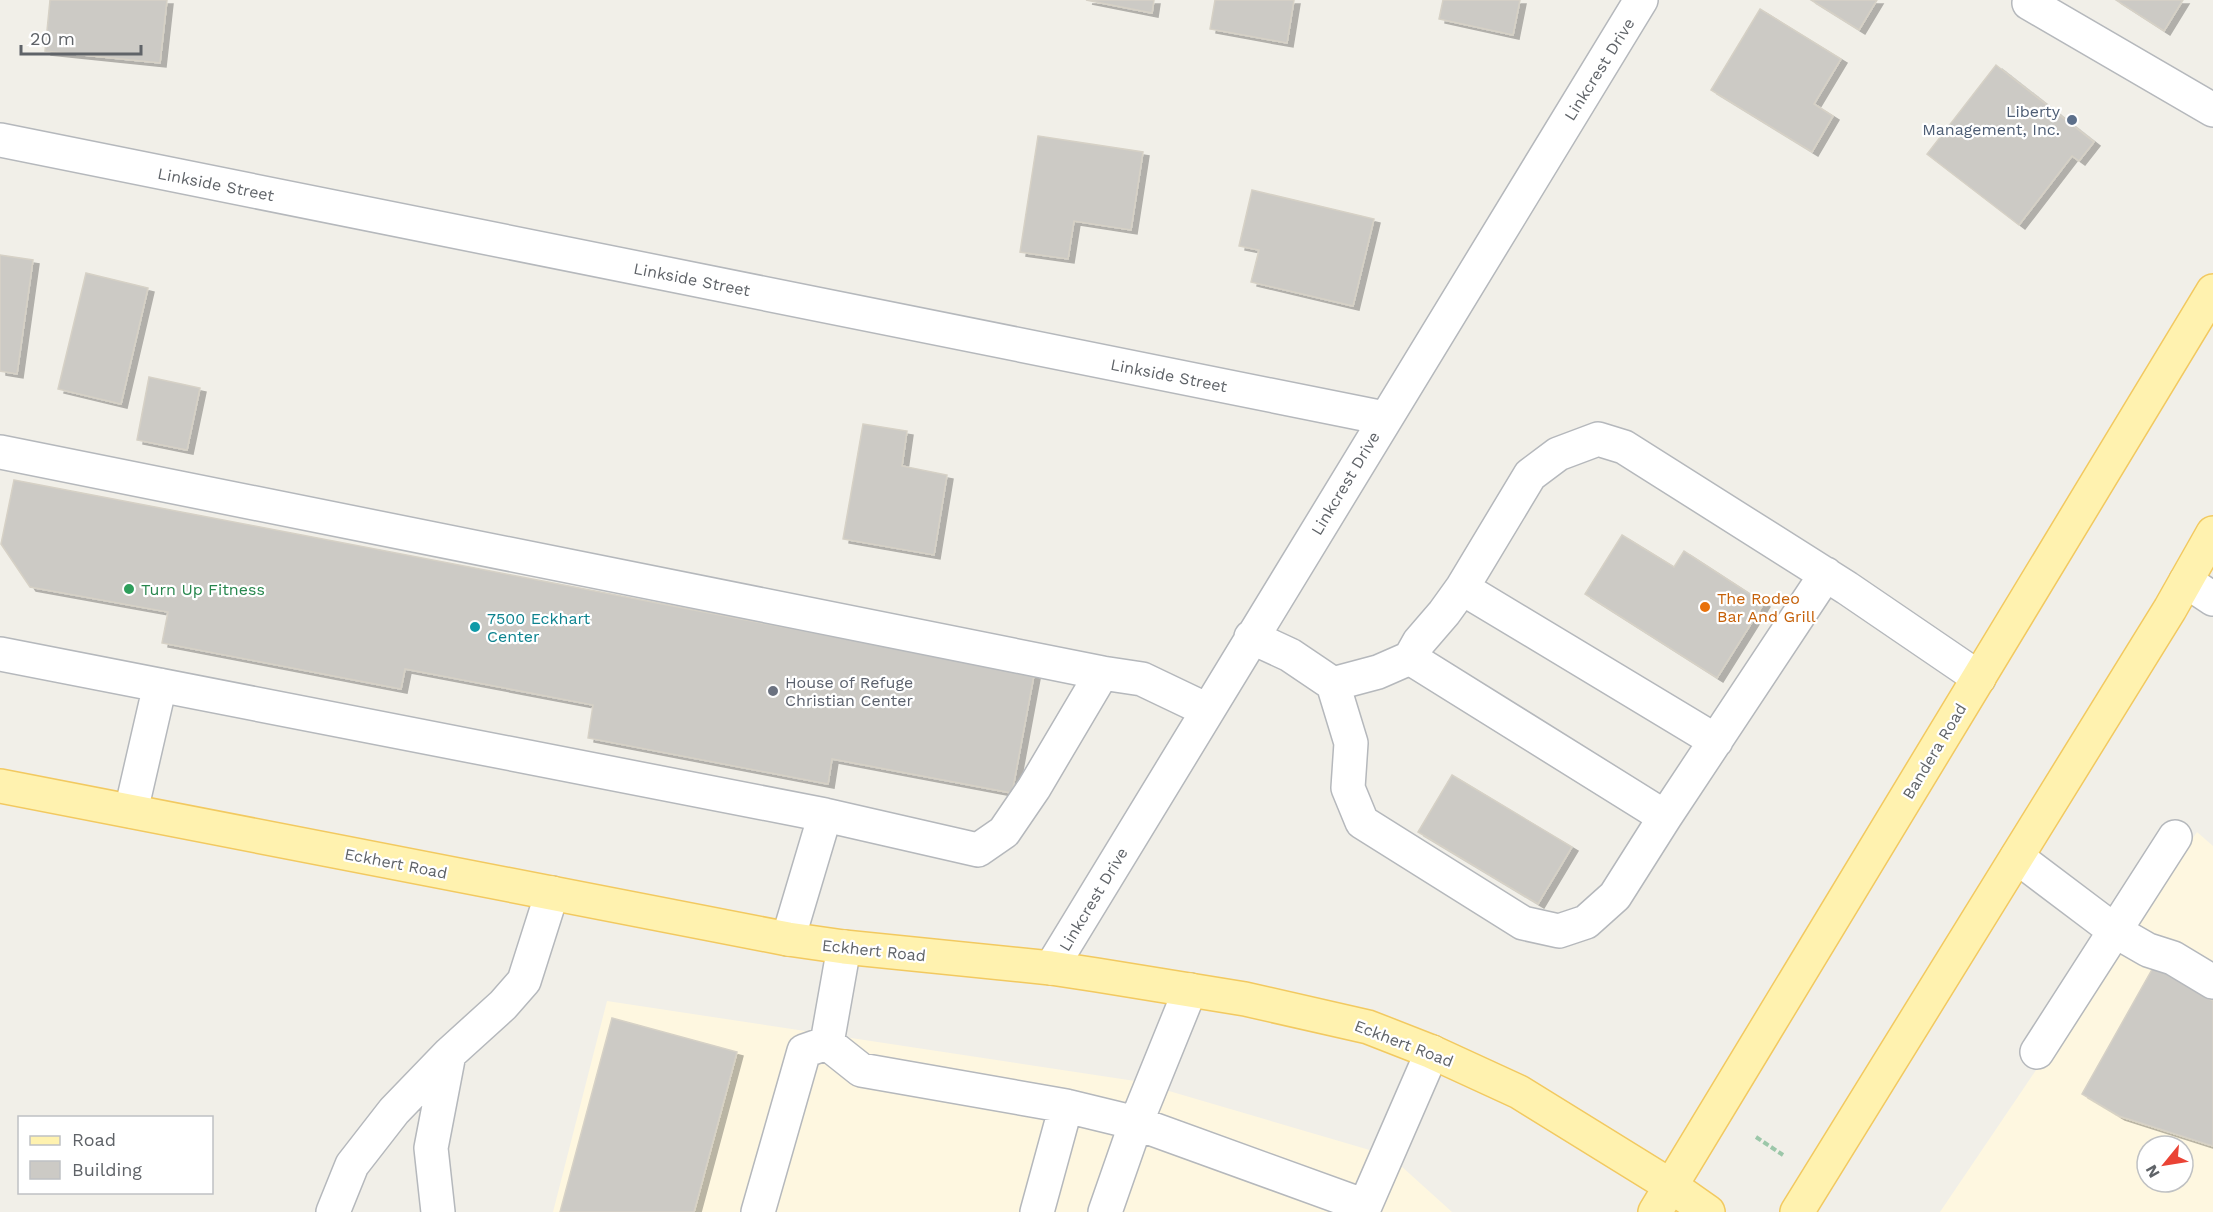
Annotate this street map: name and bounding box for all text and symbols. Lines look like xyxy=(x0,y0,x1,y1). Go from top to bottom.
street label: Linkcrest Drive xyxy=(1560,14,1639,124)
scale bar xyxy=(21,18,141,56)
text: 20 m xyxy=(30,28,75,49)
place label: Liberty Management, Inc. xyxy=(1922,102,2061,139)
marker: Liberty Management, Inc. xyxy=(2065,113,2079,127)
street label: Linkside Street xyxy=(156,164,276,205)
street label: Linkside Street xyxy=(632,259,752,300)
street label: Linkside Street xyxy=(1109,355,1229,396)
street label: Linkcrest Drive xyxy=(1307,428,1384,538)
place label: Turn Up Fitness xyxy=(141,580,265,599)
marker: Turn Up Fitness xyxy=(122,582,136,596)
place label: The Rodeo Bar And Grill xyxy=(1717,589,1816,626)
marker: The Rodeo Bar And Grill xyxy=(1698,600,1712,614)
place label: 7500 Eckhart Center xyxy=(487,609,591,646)
marker: 7500 Eckhart Center xyxy=(468,620,482,634)
place label: House of Refuge Christian Center xyxy=(785,673,913,710)
marker: House of Refuge Christian Center xyxy=(766,684,780,698)
street label: Bandera Road xyxy=(1898,700,1970,803)
street label: Eckhert Road xyxy=(343,844,449,883)
street label: Linkcrest Drive xyxy=(1055,844,1132,954)
street label: Eckhert Road xyxy=(821,936,927,965)
street label: Eckhert Road xyxy=(1352,1016,1456,1071)
legend xyxy=(18,1116,213,1194)
text: Road xyxy=(72,1129,116,1150)
north arrow xyxy=(2135,1134,2195,1194)
text: Building xyxy=(72,1159,142,1180)
text: N xyxy=(2141,1161,2164,1181)

